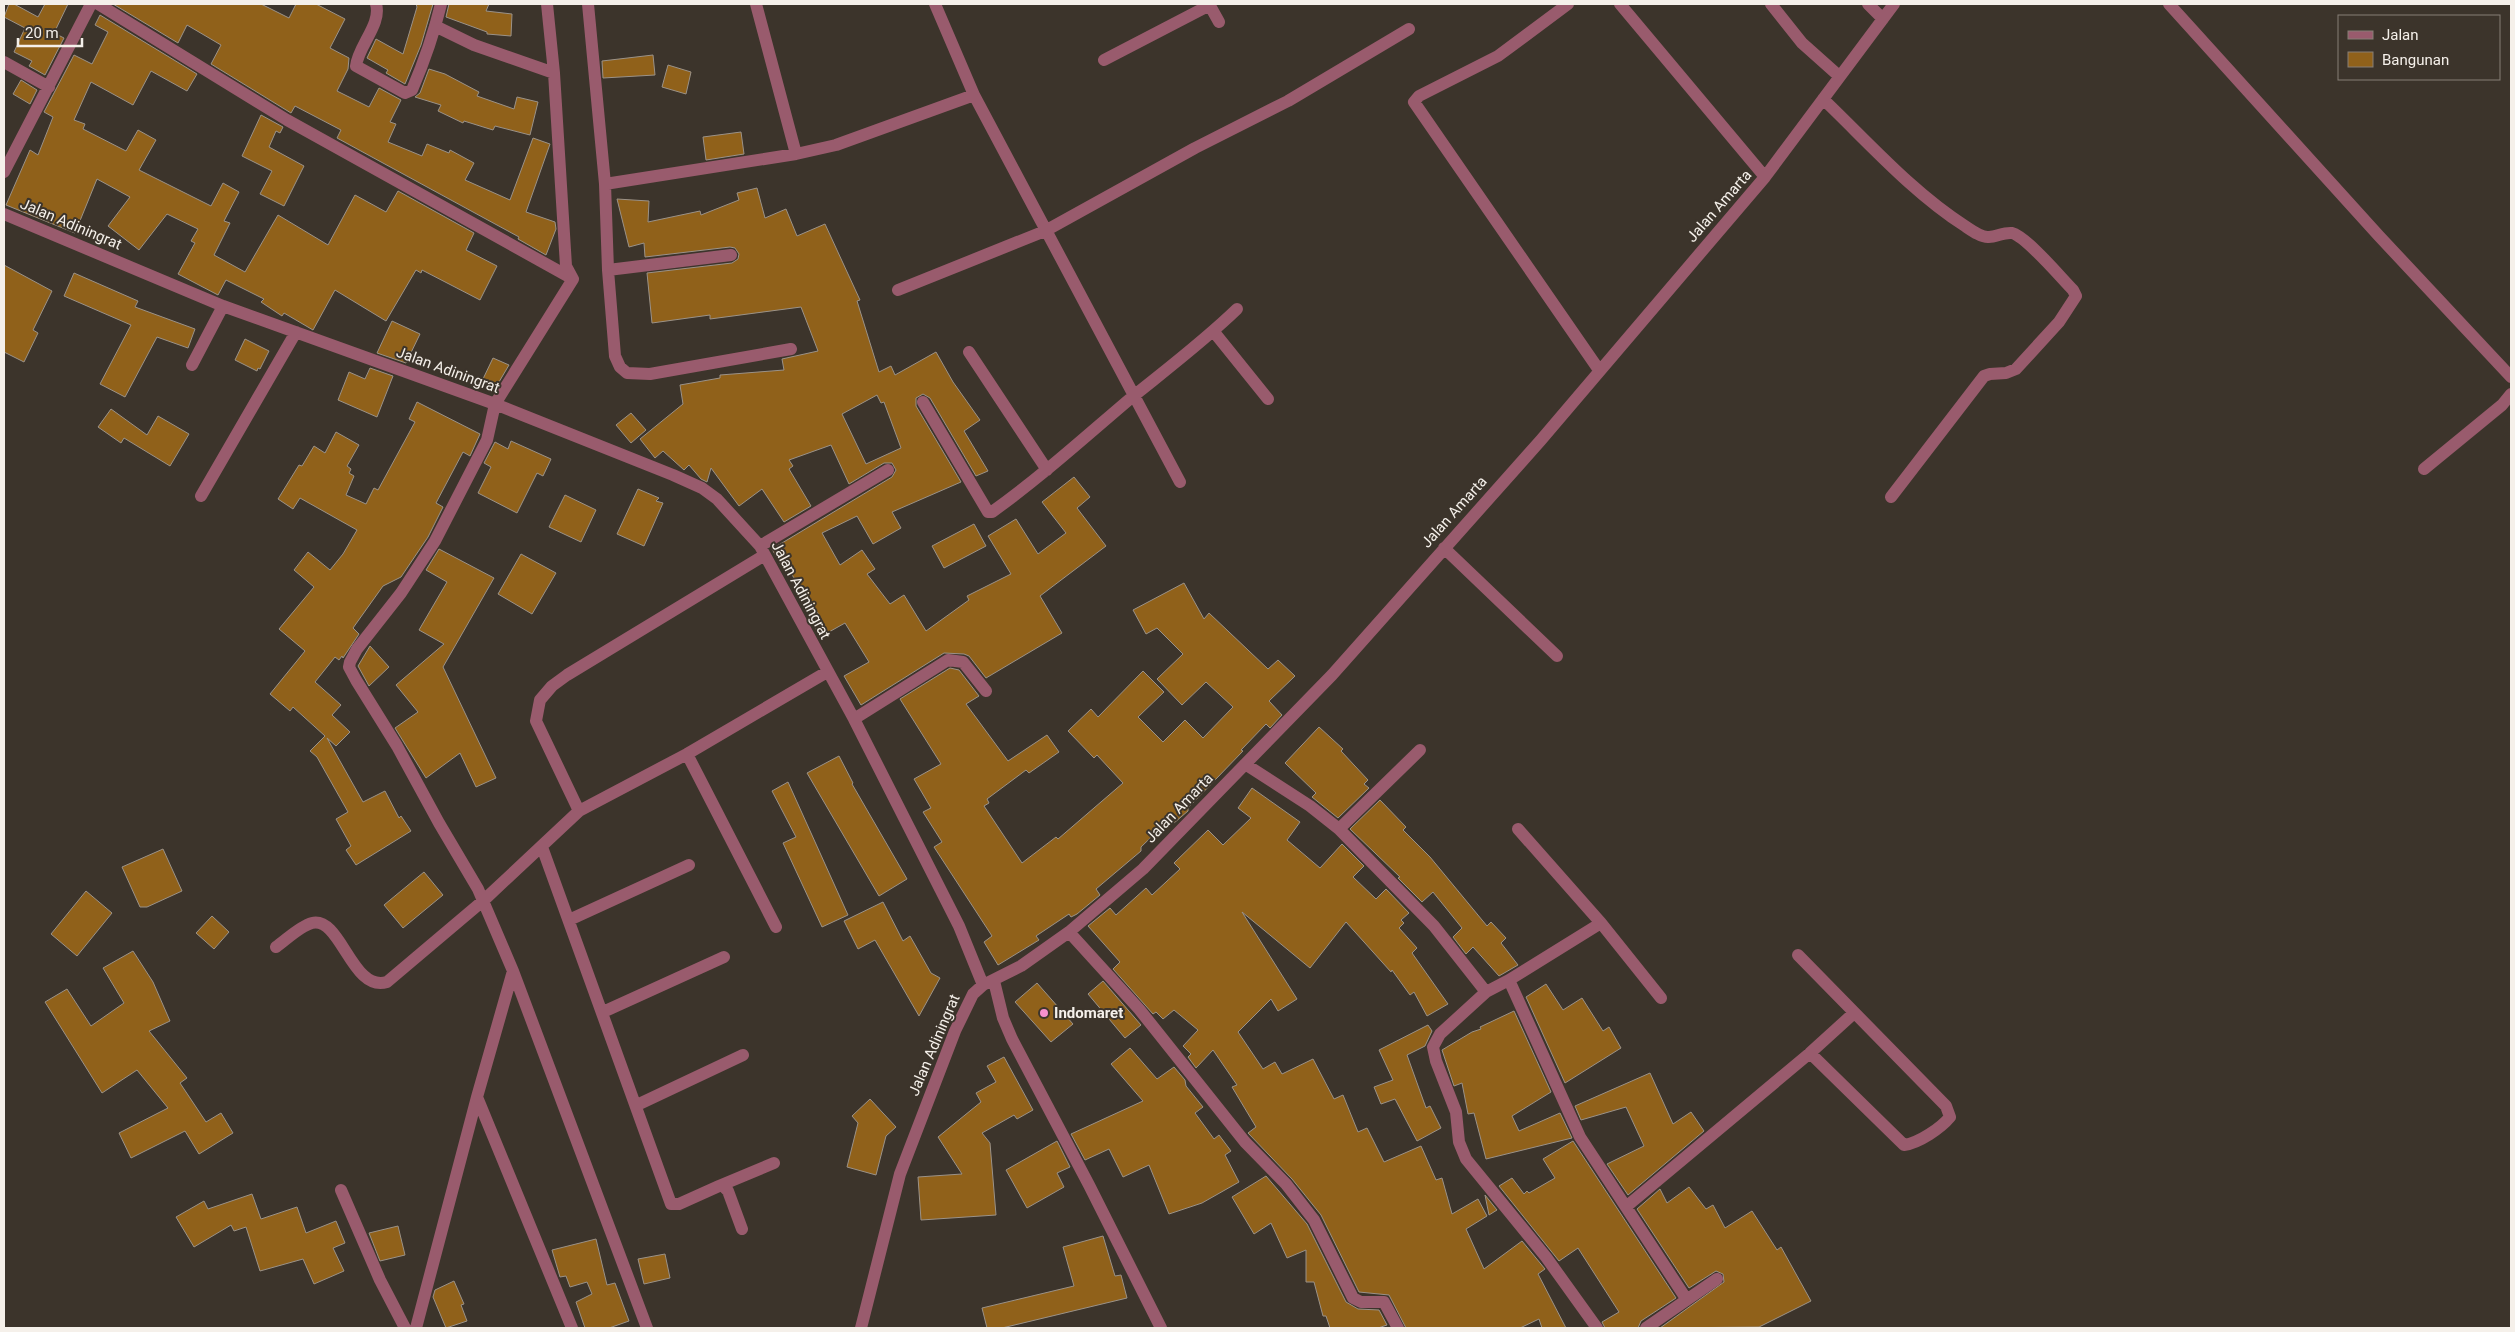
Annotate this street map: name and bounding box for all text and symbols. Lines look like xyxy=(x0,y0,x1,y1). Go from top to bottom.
scale bar xyxy=(18,15,81,47)
legend xyxy=(2338,15,2500,80)
text: 20 m xyxy=(25,24,59,42)
text: Jalan xyxy=(2382,26,2419,44)
text: Bangunan xyxy=(2382,51,2449,69)
street label: Jalan Amarta xyxy=(1683,166,1755,246)
street label: Jalan Adiningrat xyxy=(17,194,125,254)
street label: Jalan Adiningrat xyxy=(394,343,502,397)
street label: Jalan Amarta xyxy=(1417,473,1491,551)
street label: Jalan Adiningrat xyxy=(768,538,834,642)
street label: Jalan Amarta xyxy=(1141,769,1217,847)
street label: Jalan Adiningrat xyxy=(904,991,964,1099)
place label: Indomaret xyxy=(1054,1004,1123,1022)
marker: Indomaret xyxy=(1038,1007,1050,1019)

